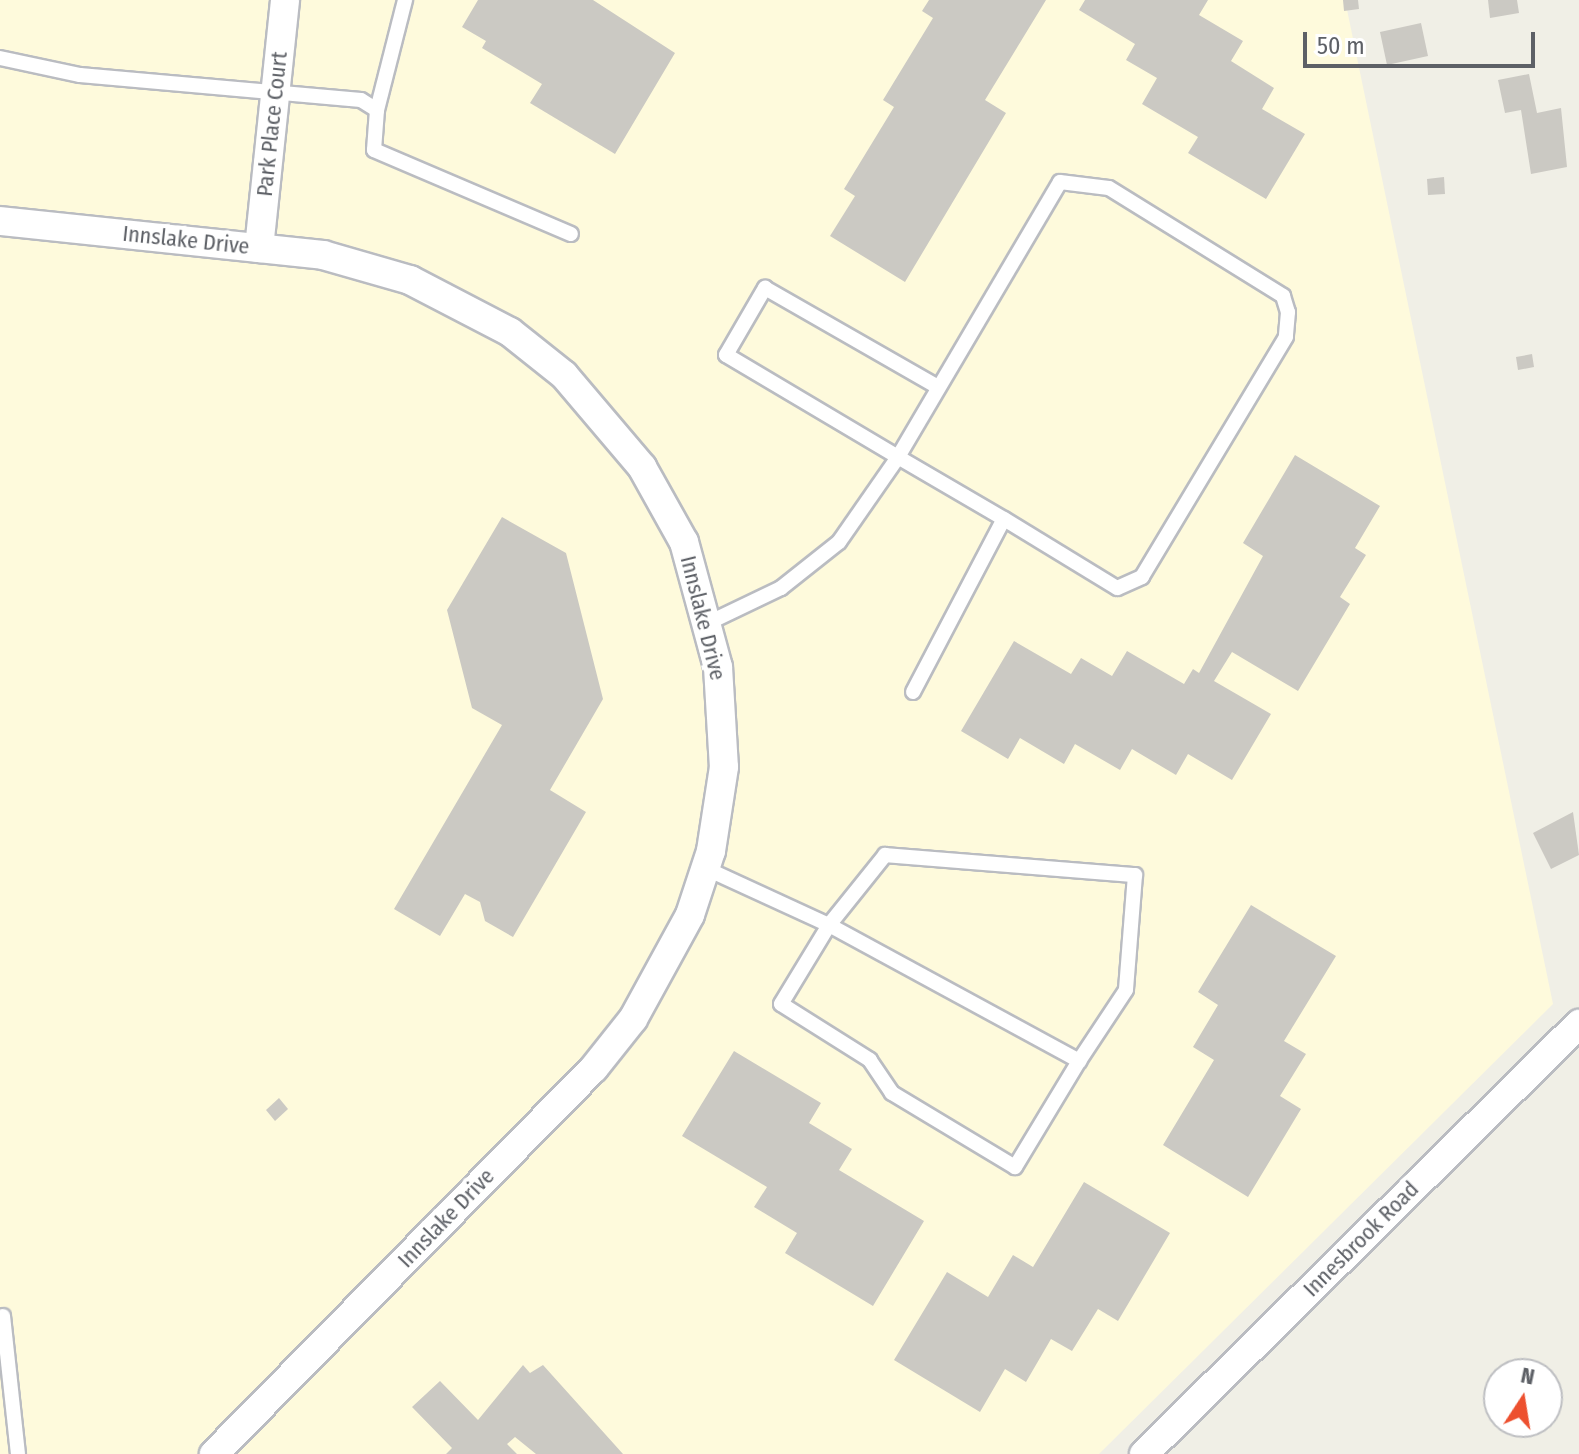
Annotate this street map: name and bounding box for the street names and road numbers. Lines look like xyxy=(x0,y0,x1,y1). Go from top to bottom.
street label: Park Place Court xyxy=(251,50,293,198)
street label: Innslake Drive xyxy=(121,220,251,260)
street label: Innslake Drive xyxy=(675,553,731,683)
street label: Innslake Drive xyxy=(392,1163,500,1273)
street label: Innesbrook Road xyxy=(1298,1176,1424,1302)

